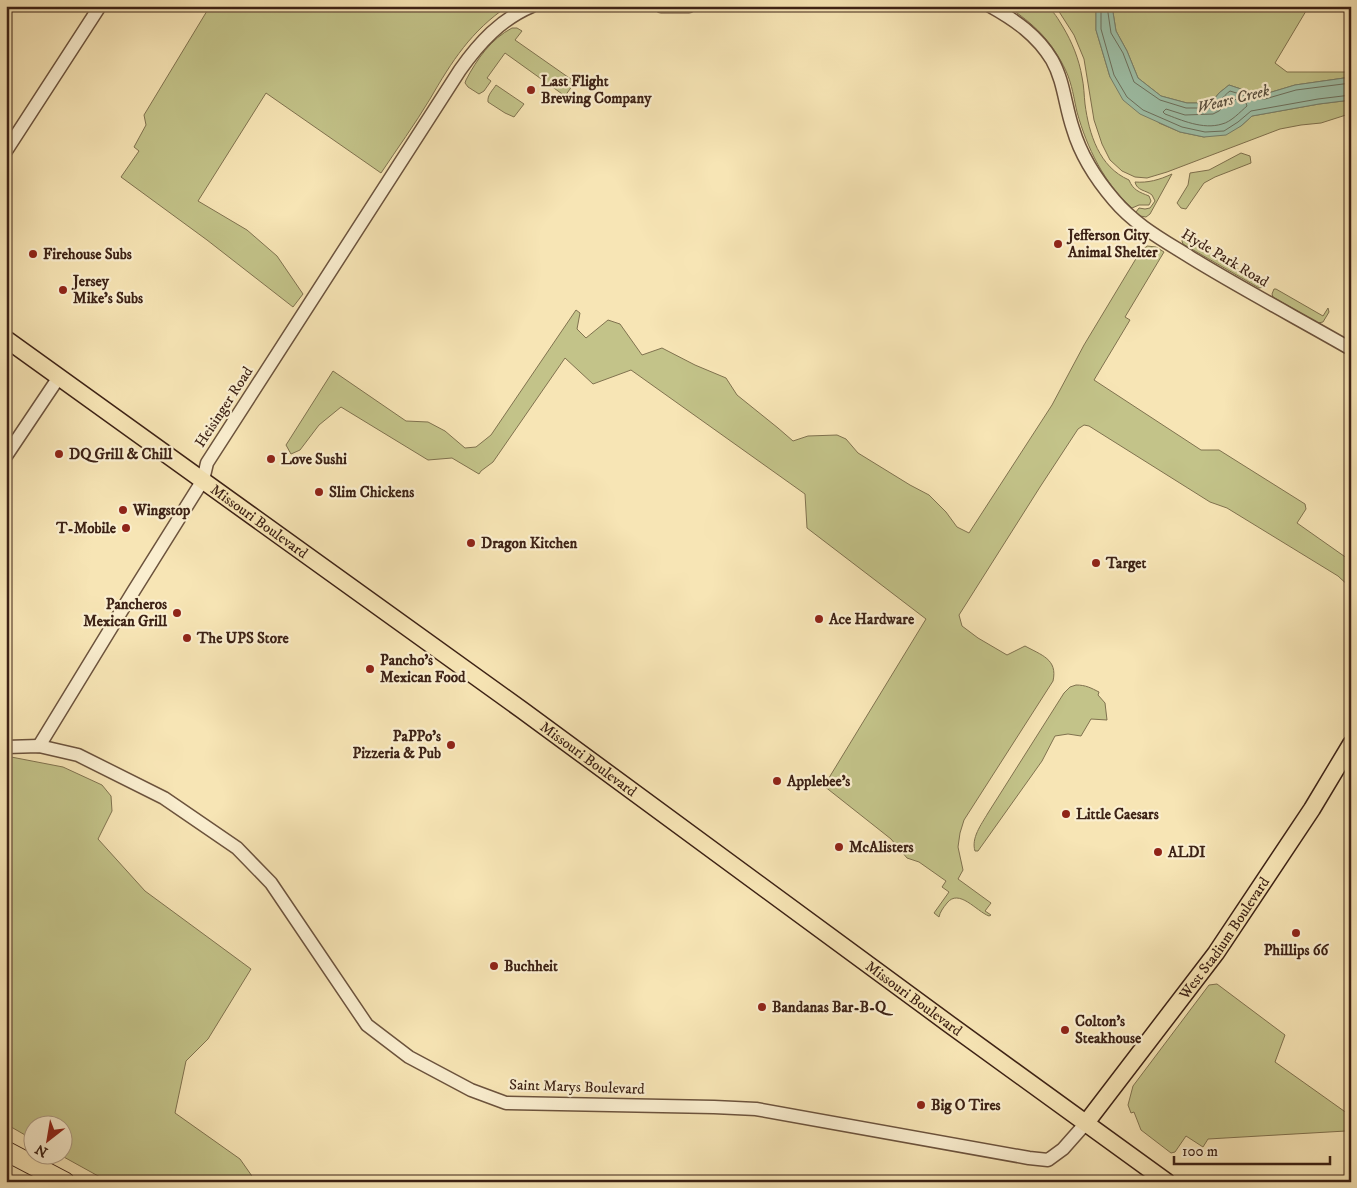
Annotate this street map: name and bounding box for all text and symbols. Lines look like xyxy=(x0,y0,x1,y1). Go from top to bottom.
place label: Last Flight Brewing Company xyxy=(541,72,652,108)
water label: Wears Creek xyxy=(1195,80,1272,118)
marker: Last Flight Brewing Company xyxy=(525,84,537,96)
street label: Hyde Park Road xyxy=(1178,224,1273,292)
place label: Jefferson City Animal Shelter xyxy=(1066,226,1158,262)
marker: Jefferson City Animal Shelter xyxy=(1052,238,1064,250)
place label: Firehouse Subs xyxy=(43,245,132,264)
marker: Firehouse Subs xyxy=(27,248,39,260)
place label: Jersey Mike's Subs xyxy=(71,272,143,308)
marker: Jersey Mike's Subs xyxy=(57,284,69,296)
street label: Heisinger Road xyxy=(191,363,257,451)
place label: DQ Grill & Chill xyxy=(69,445,173,464)
marker: DQ Grill & Chill xyxy=(53,448,65,460)
place label: Love Sushi xyxy=(281,450,347,469)
marker: Love Sushi xyxy=(265,453,277,465)
street label: Missouri Boulevard xyxy=(207,480,312,563)
place label: Slim Chickens xyxy=(329,483,414,502)
marker: Slim Chickens xyxy=(313,486,325,498)
place label: Wingstop xyxy=(132,501,191,520)
marker: Wingstop xyxy=(117,504,129,516)
place label: T-Mobile xyxy=(55,519,117,538)
marker: T-Mobile xyxy=(120,522,132,534)
place label: Dragon Kitchen xyxy=(481,534,577,553)
marker: Dragon Kitchen xyxy=(465,537,477,549)
place label: Target xyxy=(1105,554,1146,573)
marker: Target xyxy=(1090,557,1102,569)
place label: Pancheros Mexican Grill xyxy=(83,595,167,631)
marker: Pancheros Mexican Grill xyxy=(171,607,183,619)
place label: Ace Hardware xyxy=(828,610,915,629)
marker: Ace Hardware xyxy=(813,613,825,625)
place label: The UPS Store xyxy=(196,629,290,648)
marker: The UPS Store xyxy=(181,632,193,644)
place label: Pancho's Mexican Food xyxy=(380,651,466,687)
marker: Pancho's Mexican Food xyxy=(364,663,376,675)
street label: Missouri Boulevard xyxy=(536,717,641,801)
place label: PaPPo's Pizzeria & Pub xyxy=(352,727,441,763)
marker: PaPPo's Pizzeria & Pub xyxy=(445,739,457,751)
place label: Applebee's xyxy=(786,772,850,791)
marker: Applebee's xyxy=(771,775,783,787)
place label: Little Caesars xyxy=(1076,805,1159,824)
marker: Little Caesars xyxy=(1060,808,1072,820)
place label: McAlisters xyxy=(849,838,914,857)
marker: McAlisters xyxy=(833,841,845,853)
place label: ALDI xyxy=(1167,843,1206,862)
marker: ALDI xyxy=(1152,846,1164,858)
street label: West Stadium Boulevard xyxy=(1174,873,1274,1004)
marker: Phillips 66 xyxy=(1290,927,1302,939)
place label: Phillips 66 xyxy=(1264,941,1330,960)
street label: Missouri Boulevard xyxy=(862,956,967,1040)
place label: Buchheit xyxy=(504,957,558,976)
marker: Buchheit xyxy=(488,960,500,972)
place label: Bandanas Bar-B-Q xyxy=(772,998,893,1017)
marker: Bandanas Bar-B-Q xyxy=(756,1001,768,1013)
place label: Colton's Steakhouse xyxy=(1075,1012,1142,1048)
marker: Colton's Steakhouse xyxy=(1059,1024,1071,1036)
street label: Saint Marys Boulevard xyxy=(509,1075,646,1099)
place label: Big O Tires xyxy=(931,1096,1001,1115)
marker: Big O Tires xyxy=(915,1099,927,1111)
north arrow xyxy=(22,1116,72,1166)
scale bar xyxy=(1174,1133,1331,1165)
text: N xyxy=(32,1139,51,1161)
text: 100 m xyxy=(1182,1142,1218,1161)

